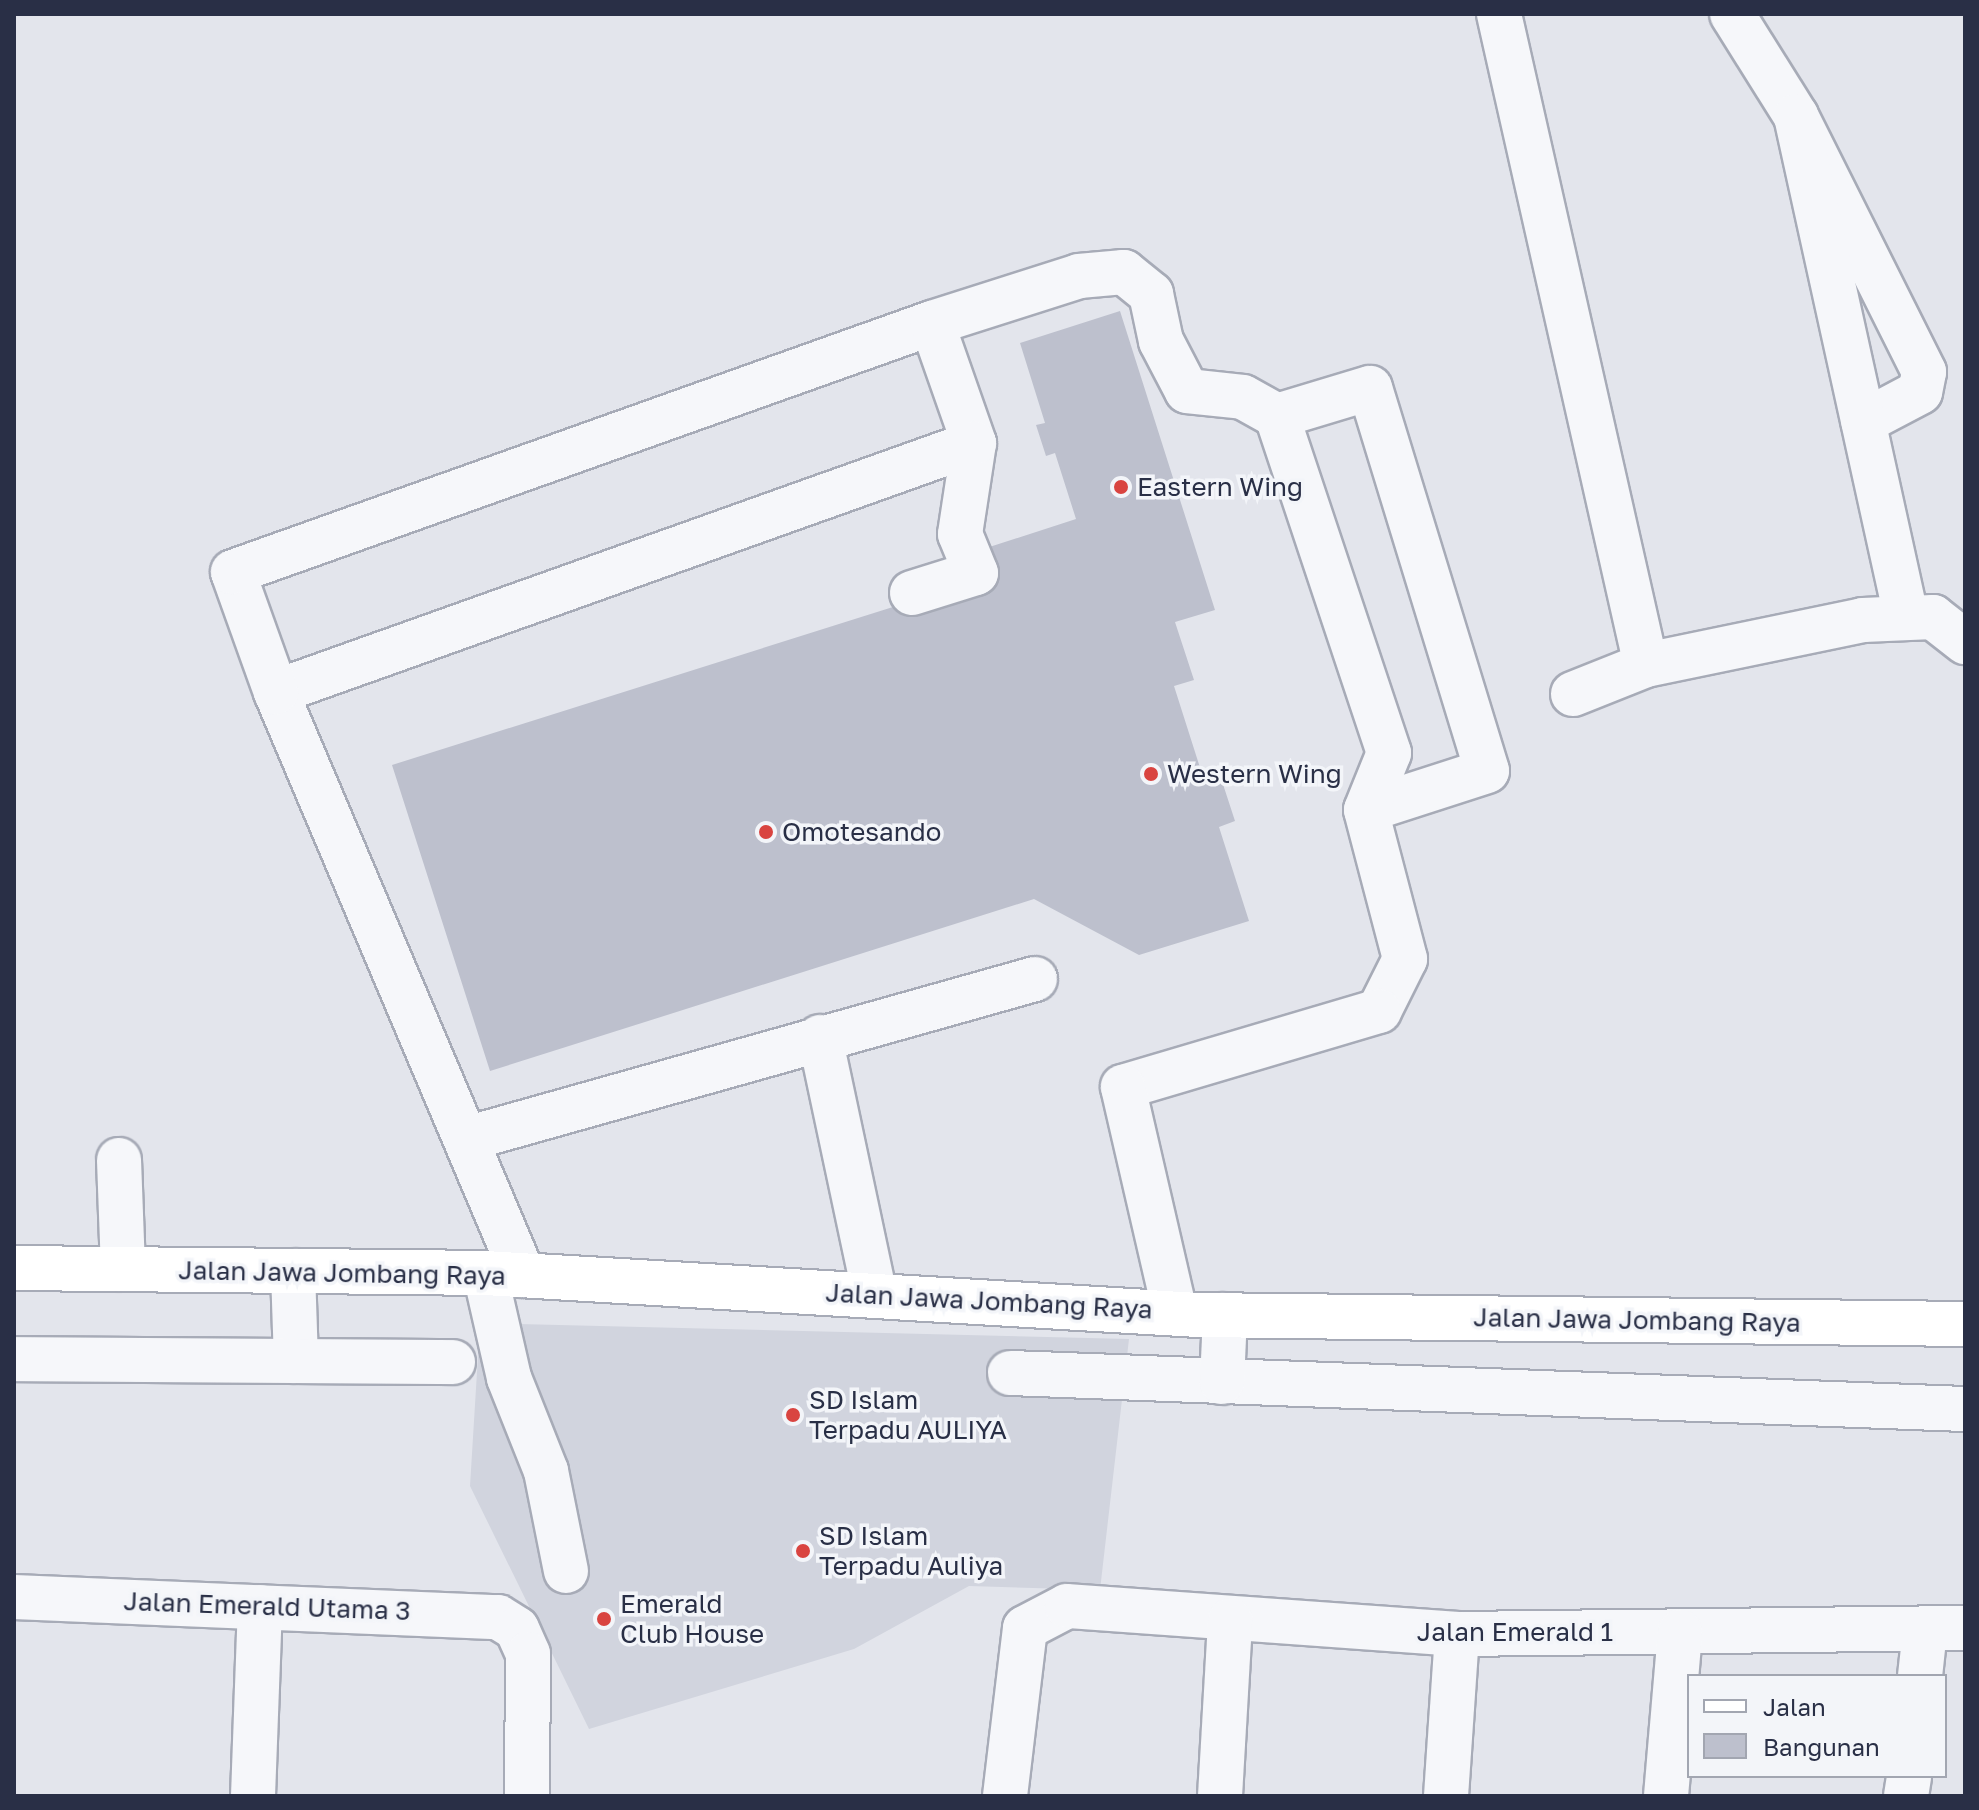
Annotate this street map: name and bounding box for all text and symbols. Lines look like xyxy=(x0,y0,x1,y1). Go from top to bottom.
place label: Eastern Wing xyxy=(1137,471,1303,503)
marker: Eastern Wing xyxy=(1112,478,1130,496)
place label: Western Wing xyxy=(1167,758,1342,790)
marker: Western Wing xyxy=(1142,765,1160,783)
place label: Omotesando xyxy=(782,816,941,848)
marker: Omotesando xyxy=(757,823,775,841)
street label: Jalan Jawa Jombang Raya xyxy=(178,1255,506,1291)
street label: Jalan Jawa Jombang Raya xyxy=(825,1277,1153,1325)
street label: Jalan Jawa Jombang Raya xyxy=(1473,1302,1801,1338)
place label: SD Islam Terpadu AULIYA xyxy=(809,1384,1007,1446)
marker: SD Islam Terpadu AULIYA xyxy=(784,1406,802,1424)
place label: SD Islam Terpadu Auliya xyxy=(819,1520,1003,1582)
marker: SD Islam Terpadu Auliya xyxy=(794,1542,812,1560)
street label: Jalan Emerald Utama 3 xyxy=(123,1585,411,1627)
place label: Emerald Club House xyxy=(620,1588,764,1650)
marker: Emerald Club House xyxy=(595,1610,613,1628)
street label: Jalan Emerald 1 xyxy=(1417,1616,1613,1648)
legend xyxy=(1687,1674,1947,1778)
text: Jalan xyxy=(1763,1692,1826,1721)
text: Bangunan xyxy=(1763,1732,1880,1761)

